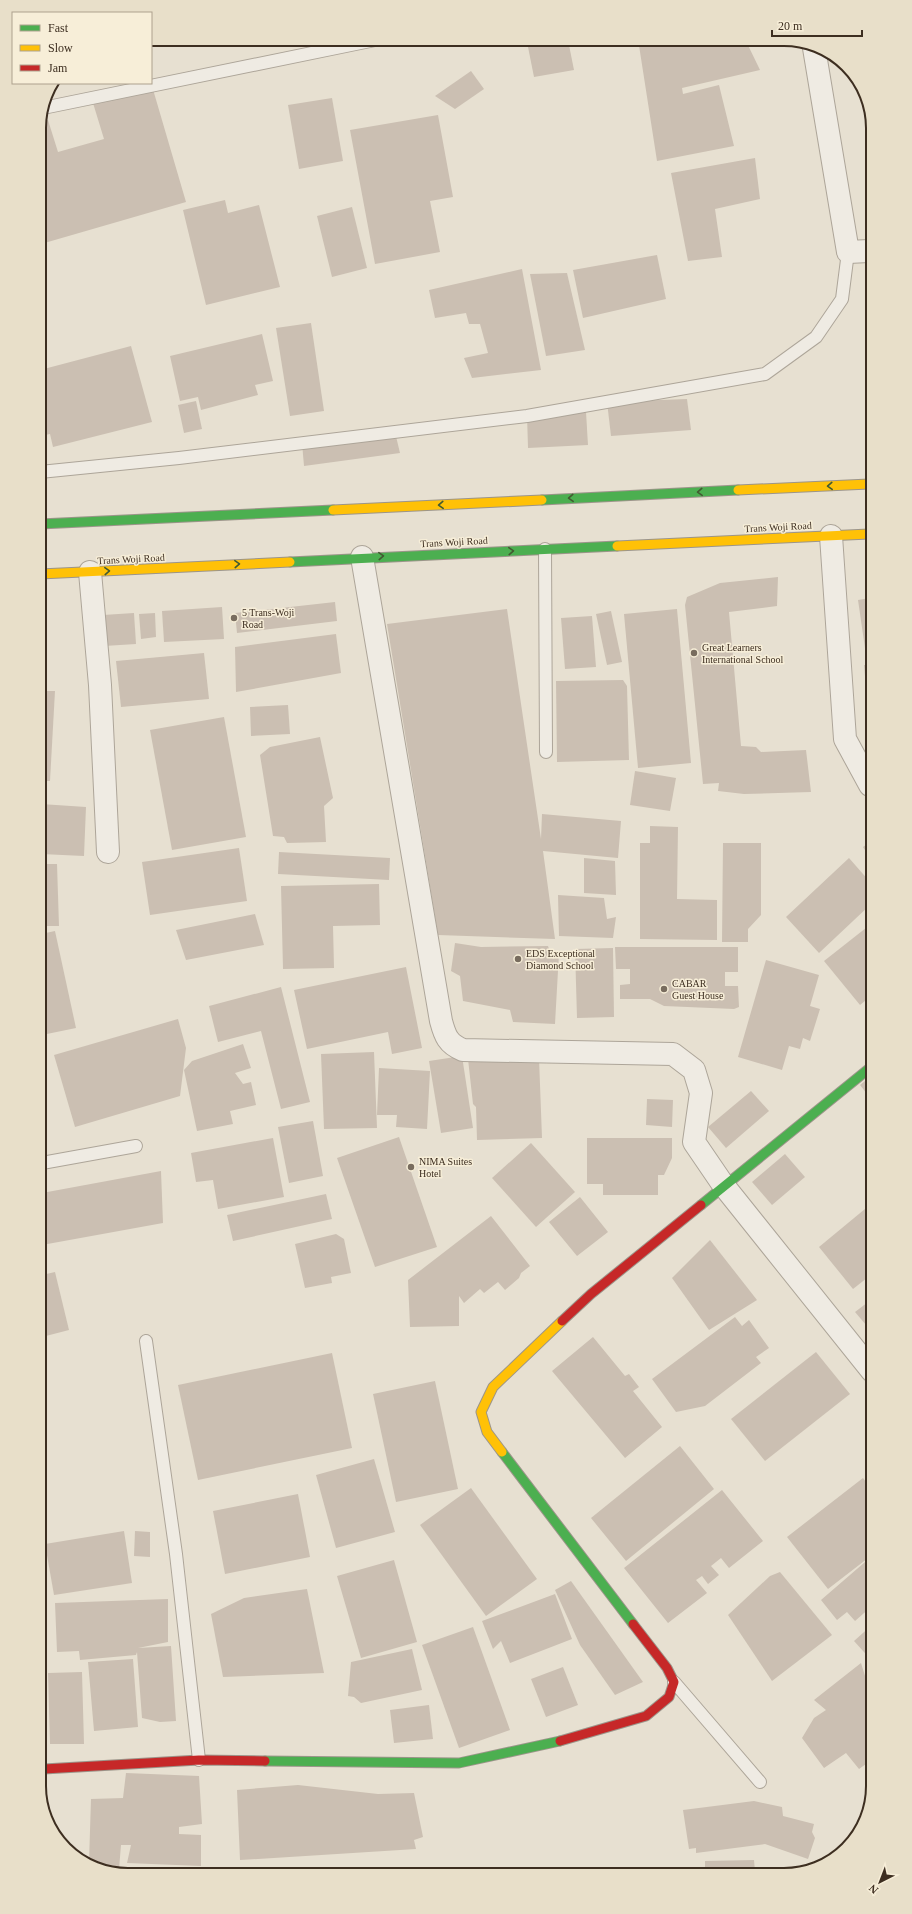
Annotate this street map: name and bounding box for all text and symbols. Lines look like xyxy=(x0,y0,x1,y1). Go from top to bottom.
legend xyxy=(12,12,152,84)
scale bar xyxy=(772,12,862,38)
text: 20 m xyxy=(778,19,803,33)
text: Fast xyxy=(48,21,69,35)
text: Slow xyxy=(48,41,73,55)
text: Jam xyxy=(48,61,68,75)
one-way arrow xyxy=(827,481,833,490)
one-way arrow xyxy=(697,488,703,496)
one-way arrow xyxy=(568,494,574,503)
one-way arrow xyxy=(438,500,444,509)
street label: Trans Woji Road xyxy=(744,520,812,534)
street label: Trans Woji Road xyxy=(420,535,488,549)
one-way arrow xyxy=(508,546,514,555)
street label: Trans Woji Road xyxy=(97,552,165,566)
one-way arrow xyxy=(378,552,384,561)
one-way arrow xyxy=(234,560,240,568)
one-way arrow xyxy=(104,567,110,576)
place label: 5 Trans-Woji Road xyxy=(242,607,294,630)
marker: 5 Trans-Woji Road xyxy=(229,613,239,623)
place label: Great Learners International School xyxy=(702,642,784,665)
marker: Great Learners International School xyxy=(689,648,699,658)
place label: EDS Exceptional Diamond School xyxy=(526,948,595,971)
marker: EDS Exceptional Diamond School xyxy=(513,954,523,964)
place label: CABAR Guest House xyxy=(672,978,724,1001)
marker: CABAR Guest House xyxy=(659,984,669,994)
place label: NIMA Suites Hotel xyxy=(419,1156,472,1179)
marker: NIMA Suites Hotel xyxy=(406,1162,416,1172)
north arrow xyxy=(860,1862,900,1902)
text: N xyxy=(866,1882,880,1897)

